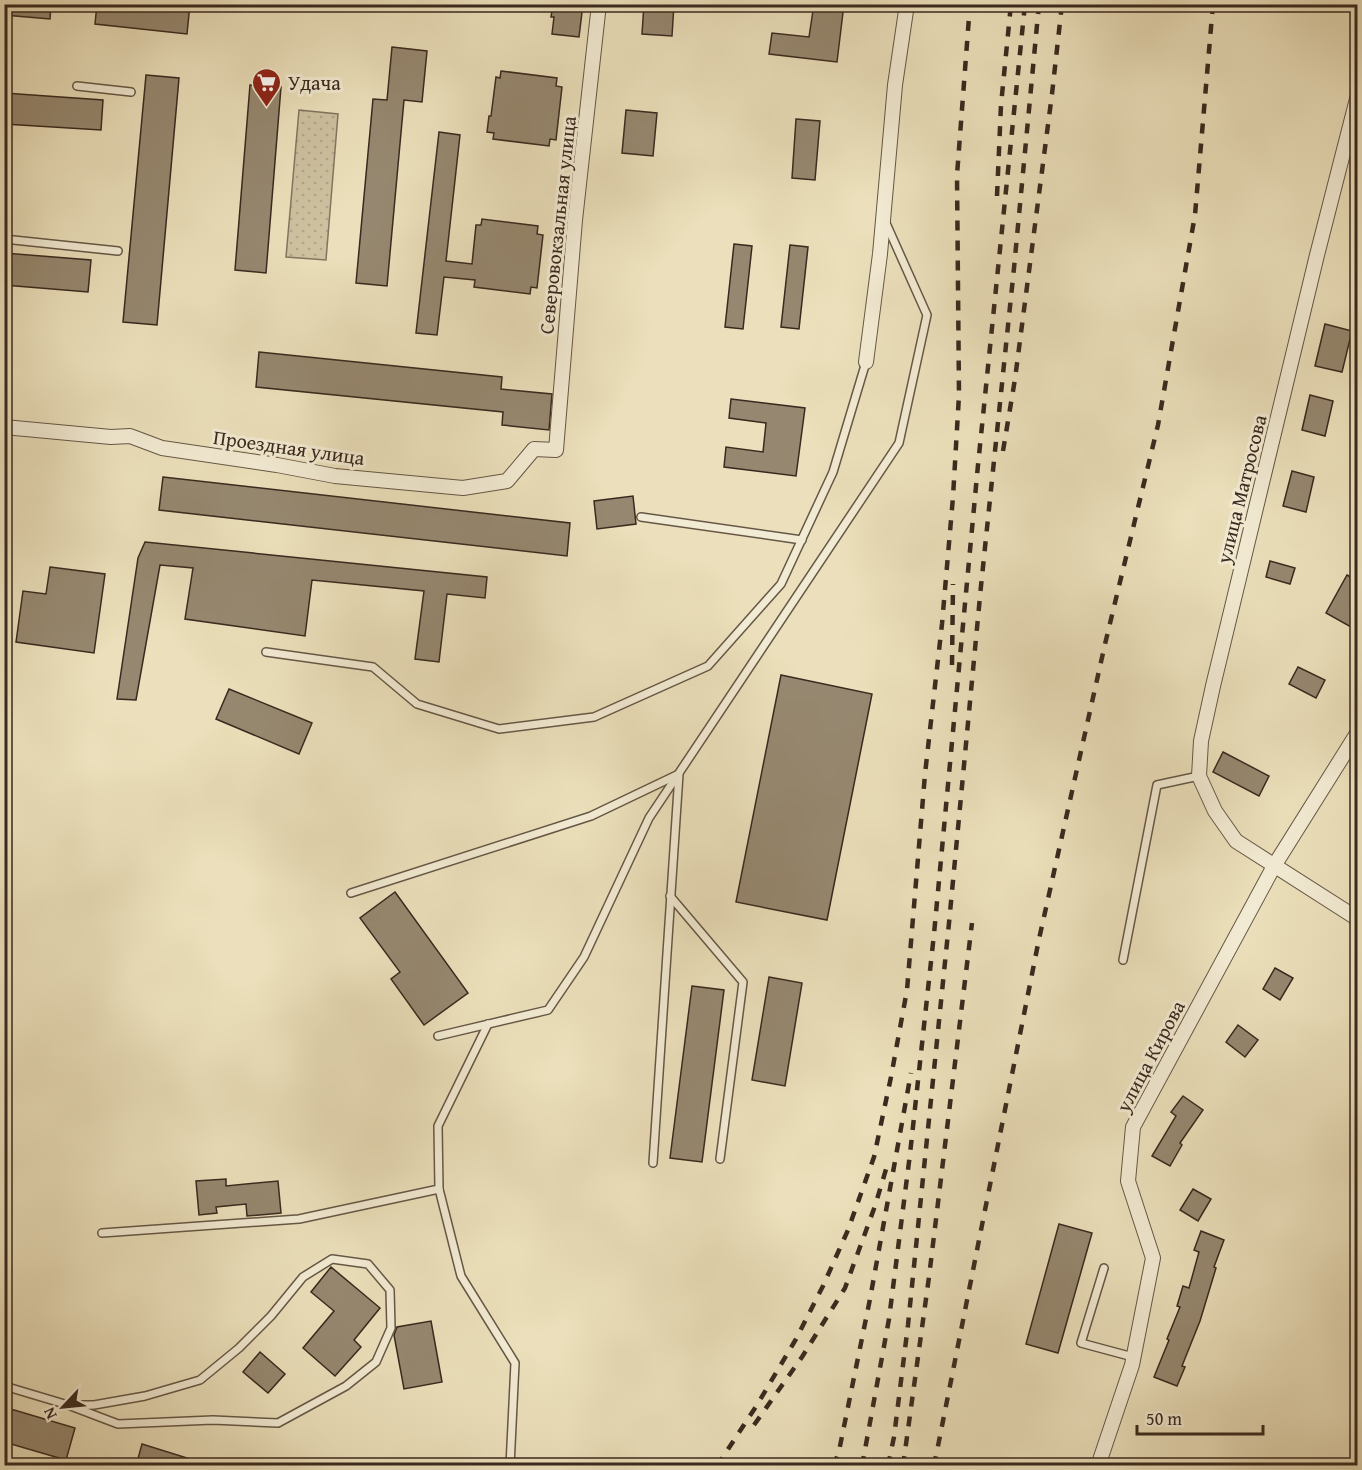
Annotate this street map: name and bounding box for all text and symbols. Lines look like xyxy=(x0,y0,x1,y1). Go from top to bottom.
supermarket icon: Удача xyxy=(251,66,283,108)
place label: Удача xyxy=(288,68,341,97)
street label: Северовокзальная улица xyxy=(531,114,583,335)
street label: улица Матросова xyxy=(1208,411,1274,568)
street label: Проездная улица xyxy=(211,422,367,472)
street label: улица Кирова xyxy=(1108,995,1192,1118)
north arrow xyxy=(33,1377,93,1437)
scale bar xyxy=(1137,1398,1263,1436)
text: N xyxy=(36,1403,63,1424)
text: 50 m xyxy=(1146,1405,1182,1432)

